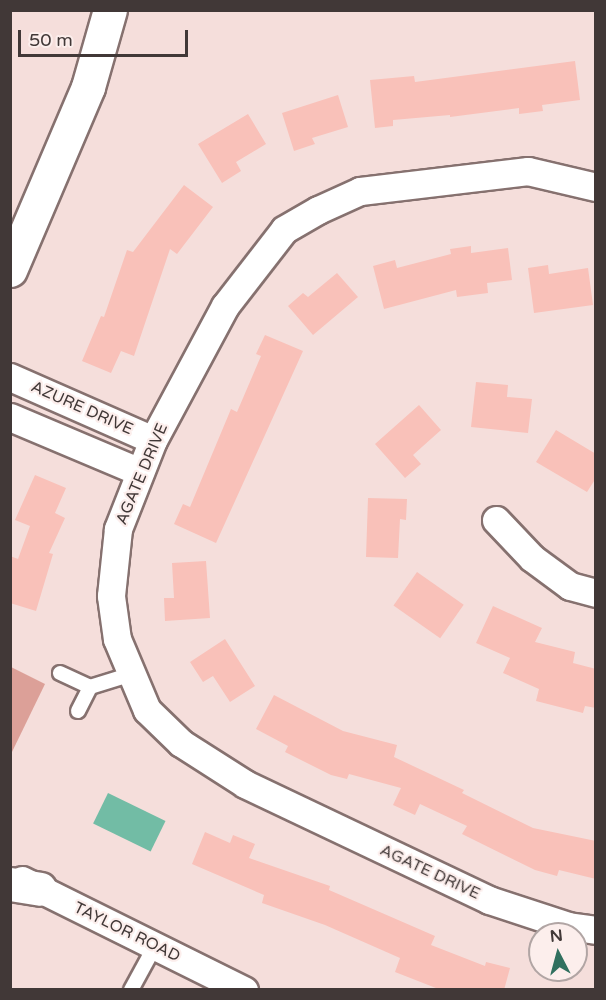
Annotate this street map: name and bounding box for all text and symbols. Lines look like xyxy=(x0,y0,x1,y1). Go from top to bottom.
scale bar xyxy=(21,18,190,56)
text: 50 m xyxy=(29,29,73,51)
street label: AZURE DRIVE xyxy=(28,377,136,439)
street label: AGATE DRIVE xyxy=(112,420,172,528)
street label: AGATE DRIVE xyxy=(377,840,483,904)
street label: TAYLOR ROAD xyxy=(71,898,183,966)
north arrow xyxy=(528,922,588,982)
text: N xyxy=(549,925,564,947)

